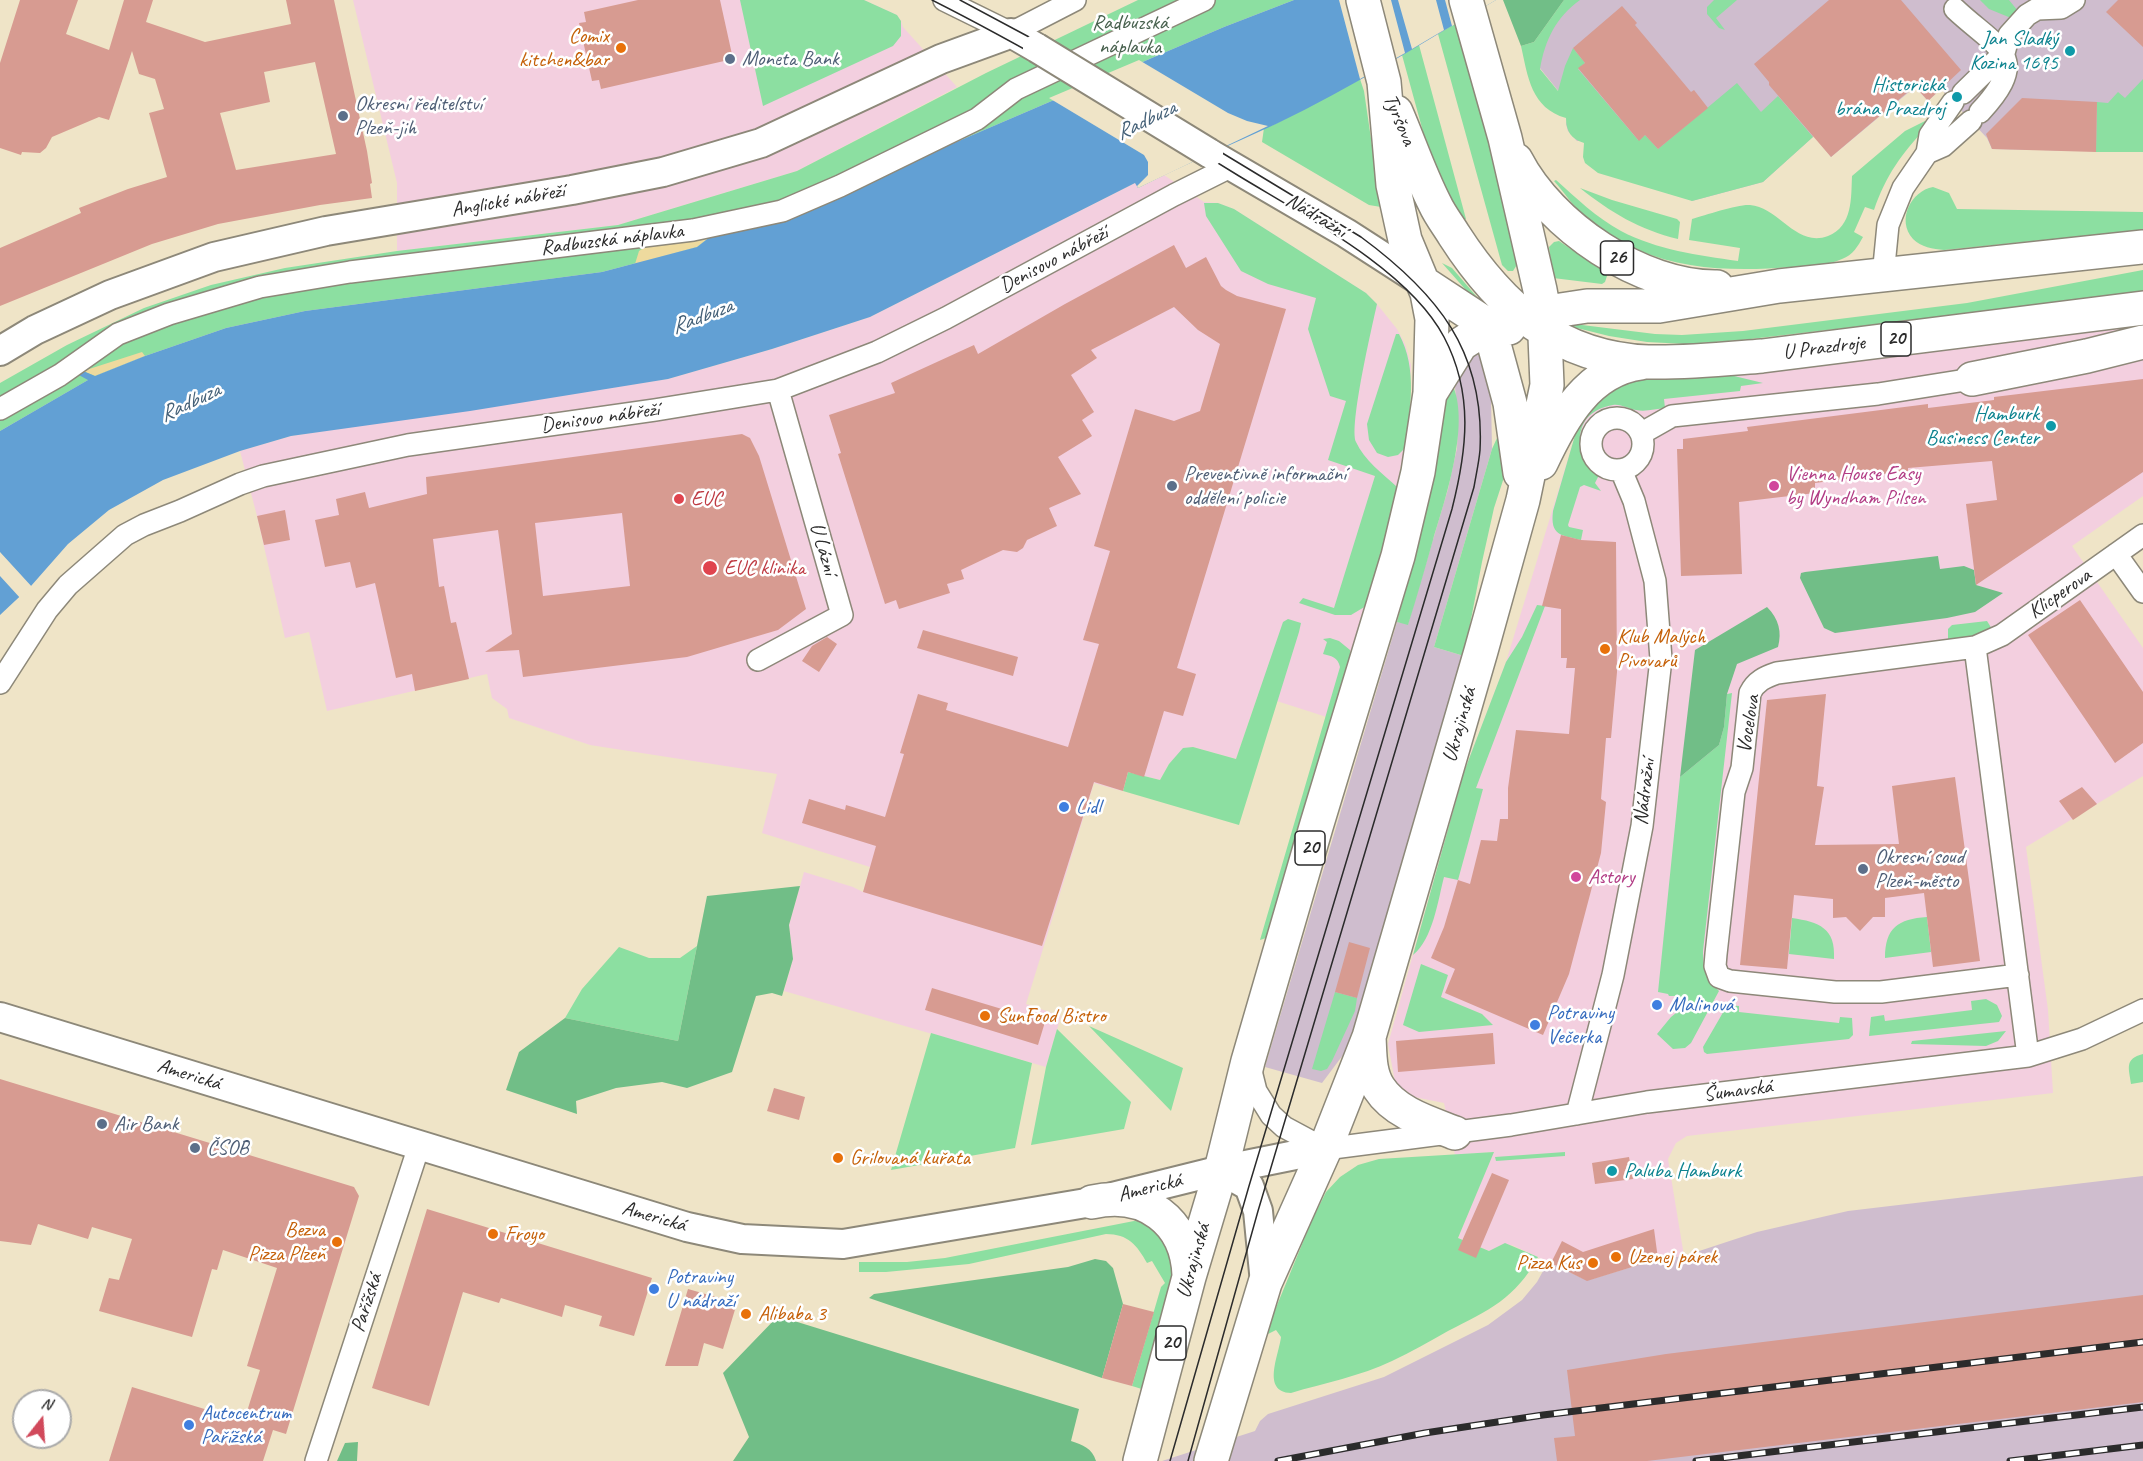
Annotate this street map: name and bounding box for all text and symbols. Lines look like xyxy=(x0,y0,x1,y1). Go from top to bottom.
park label: Radbuzská náplavka xyxy=(1092,10,1168,60)
place label: Comix kitchen&bar xyxy=(519,23,609,73)
place label: Jan Sladký Kozina 1695 xyxy=(1970,26,2058,76)
marker: Comix kitchen&bar xyxy=(614,41,628,55)
marker: Jan Sladký Kozina 1695 xyxy=(2063,44,2077,58)
place label: Moneta Bank xyxy=(742,46,839,72)
marker: Moneta Bank xyxy=(723,52,737,66)
place label: Historická brána Prazdroj xyxy=(1835,72,1945,122)
marker: Historická brána Prazdroj xyxy=(1950,90,1964,104)
place label: Okresní ředitelství Plzeň-jih xyxy=(355,91,482,141)
street label: Tyršova xyxy=(1377,91,1421,149)
water label: Radbuza xyxy=(1112,95,1180,147)
marker: Okresní ředitelství Plzeň-jih xyxy=(336,109,350,123)
street label: Anglické nábřeží xyxy=(449,179,567,223)
street label: Nádražní xyxy=(1281,188,1351,244)
street label: Radbuzská náplavka xyxy=(539,219,685,261)
street label: Denisovo nábřeží xyxy=(995,221,1113,299)
road number: 26 xyxy=(1600,241,1634,275)
water label: Radbuza xyxy=(668,293,736,341)
road number: 20 xyxy=(1881,322,1911,356)
street label: U Prazdroje xyxy=(1782,330,1866,366)
water label: Radbuza xyxy=(156,378,224,428)
street label: Denisovo nábřeží xyxy=(539,397,661,439)
place label: Hamburk Business Center xyxy=(1926,401,2039,451)
marker: Hamburk Business Center xyxy=(2044,419,2058,433)
place label: Preventivně informační oddělení policie xyxy=(1184,461,1346,511)
place label: Vienna House Easy by Wyndham Pilsen xyxy=(1786,461,1926,511)
marker: Preventivně informační oddělení policie xyxy=(1165,479,1179,493)
marker: Vienna House Easy by Wyndham Pilsen xyxy=(1767,479,1781,493)
place label: EUC xyxy=(691,486,722,512)
marker: EUC xyxy=(672,492,686,506)
street label: U Lázní xyxy=(804,520,842,578)
place label: EUC klinika xyxy=(724,555,805,581)
marker: EUC klinika xyxy=(701,559,719,577)
street label: Klicperova xyxy=(2024,563,2096,625)
place label: Klub Malých Pivovarů xyxy=(1617,624,1705,674)
marker: Klub Malých Pivovarů xyxy=(1598,642,1612,656)
street label: Ukrajinská xyxy=(1437,685,1483,765)
street label: Vocelova xyxy=(1732,693,1766,755)
street label: Nádražní xyxy=(1628,757,1662,827)
place label: Lidl xyxy=(1076,794,1101,820)
marker: Lidl xyxy=(1057,800,1071,814)
road number: 20 xyxy=(1295,831,1325,865)
place label: Okresní soud Plzeň-město xyxy=(1875,844,1964,894)
marker: Okresní soud Plzeň-město xyxy=(1856,862,1870,876)
place label: Astory xyxy=(1588,864,1635,890)
marker: Astory xyxy=(1569,870,1583,884)
place label: Malinová xyxy=(1669,992,1734,1018)
marker: Malinová xyxy=(1650,998,1664,1012)
place label: Potraviny Večerka xyxy=(1547,1000,1614,1050)
place label: SunFood Bistro xyxy=(997,1003,1106,1029)
marker: SunFood Bistro xyxy=(978,1009,992,1023)
marker: Potraviny Večerka xyxy=(1528,1018,1542,1032)
street label: Americká xyxy=(154,1053,224,1097)
street label: Šumavská xyxy=(1702,1074,1774,1108)
place label: Air Bank xyxy=(114,1111,178,1137)
marker: Air Bank xyxy=(95,1117,109,1131)
place label: ČSOB xyxy=(207,1135,249,1161)
marker: ČSOB xyxy=(188,1141,202,1155)
place label: Grilovaná kuřata xyxy=(850,1145,970,1171)
marker: Grilovaná kuřata xyxy=(831,1151,845,1165)
place label: Paluba Hamburk xyxy=(1624,1158,1741,1184)
marker: Paluba Hamburk xyxy=(1605,1164,1619,1178)
street label: Americká xyxy=(1115,1168,1185,1208)
street label: Americká xyxy=(619,1196,689,1238)
place label: Bezva Pizza Plzeň xyxy=(248,1217,325,1267)
place label: Froyo xyxy=(505,1221,544,1247)
street label: Ukrajinská xyxy=(1171,1221,1217,1301)
marker: Froyo xyxy=(486,1227,500,1241)
marker: Bezva Pizza Plzeň xyxy=(330,1235,344,1249)
place label: Uzenej párek xyxy=(1628,1244,1717,1270)
place label: Pizza Kus xyxy=(1516,1250,1581,1276)
marker: Uzenej párek xyxy=(1609,1250,1623,1264)
marker: Pizza Kus xyxy=(1586,1256,1600,1270)
place label: Potraviny U nádraží xyxy=(666,1264,735,1314)
street label: Pařížská xyxy=(346,1270,388,1336)
marker: Potraviny U nádraží xyxy=(647,1282,661,1296)
place label: Alibaba 3 xyxy=(758,1301,826,1327)
marker: Alibaba 3 xyxy=(739,1307,753,1321)
road number: 20 xyxy=(1156,1326,1186,1360)
north arrow xyxy=(12,1389,72,1449)
text: N xyxy=(39,1393,54,1415)
place label: Autocentrum Pařížská xyxy=(201,1400,291,1450)
marker: Autocentrum Pařížská xyxy=(182,1418,196,1432)

